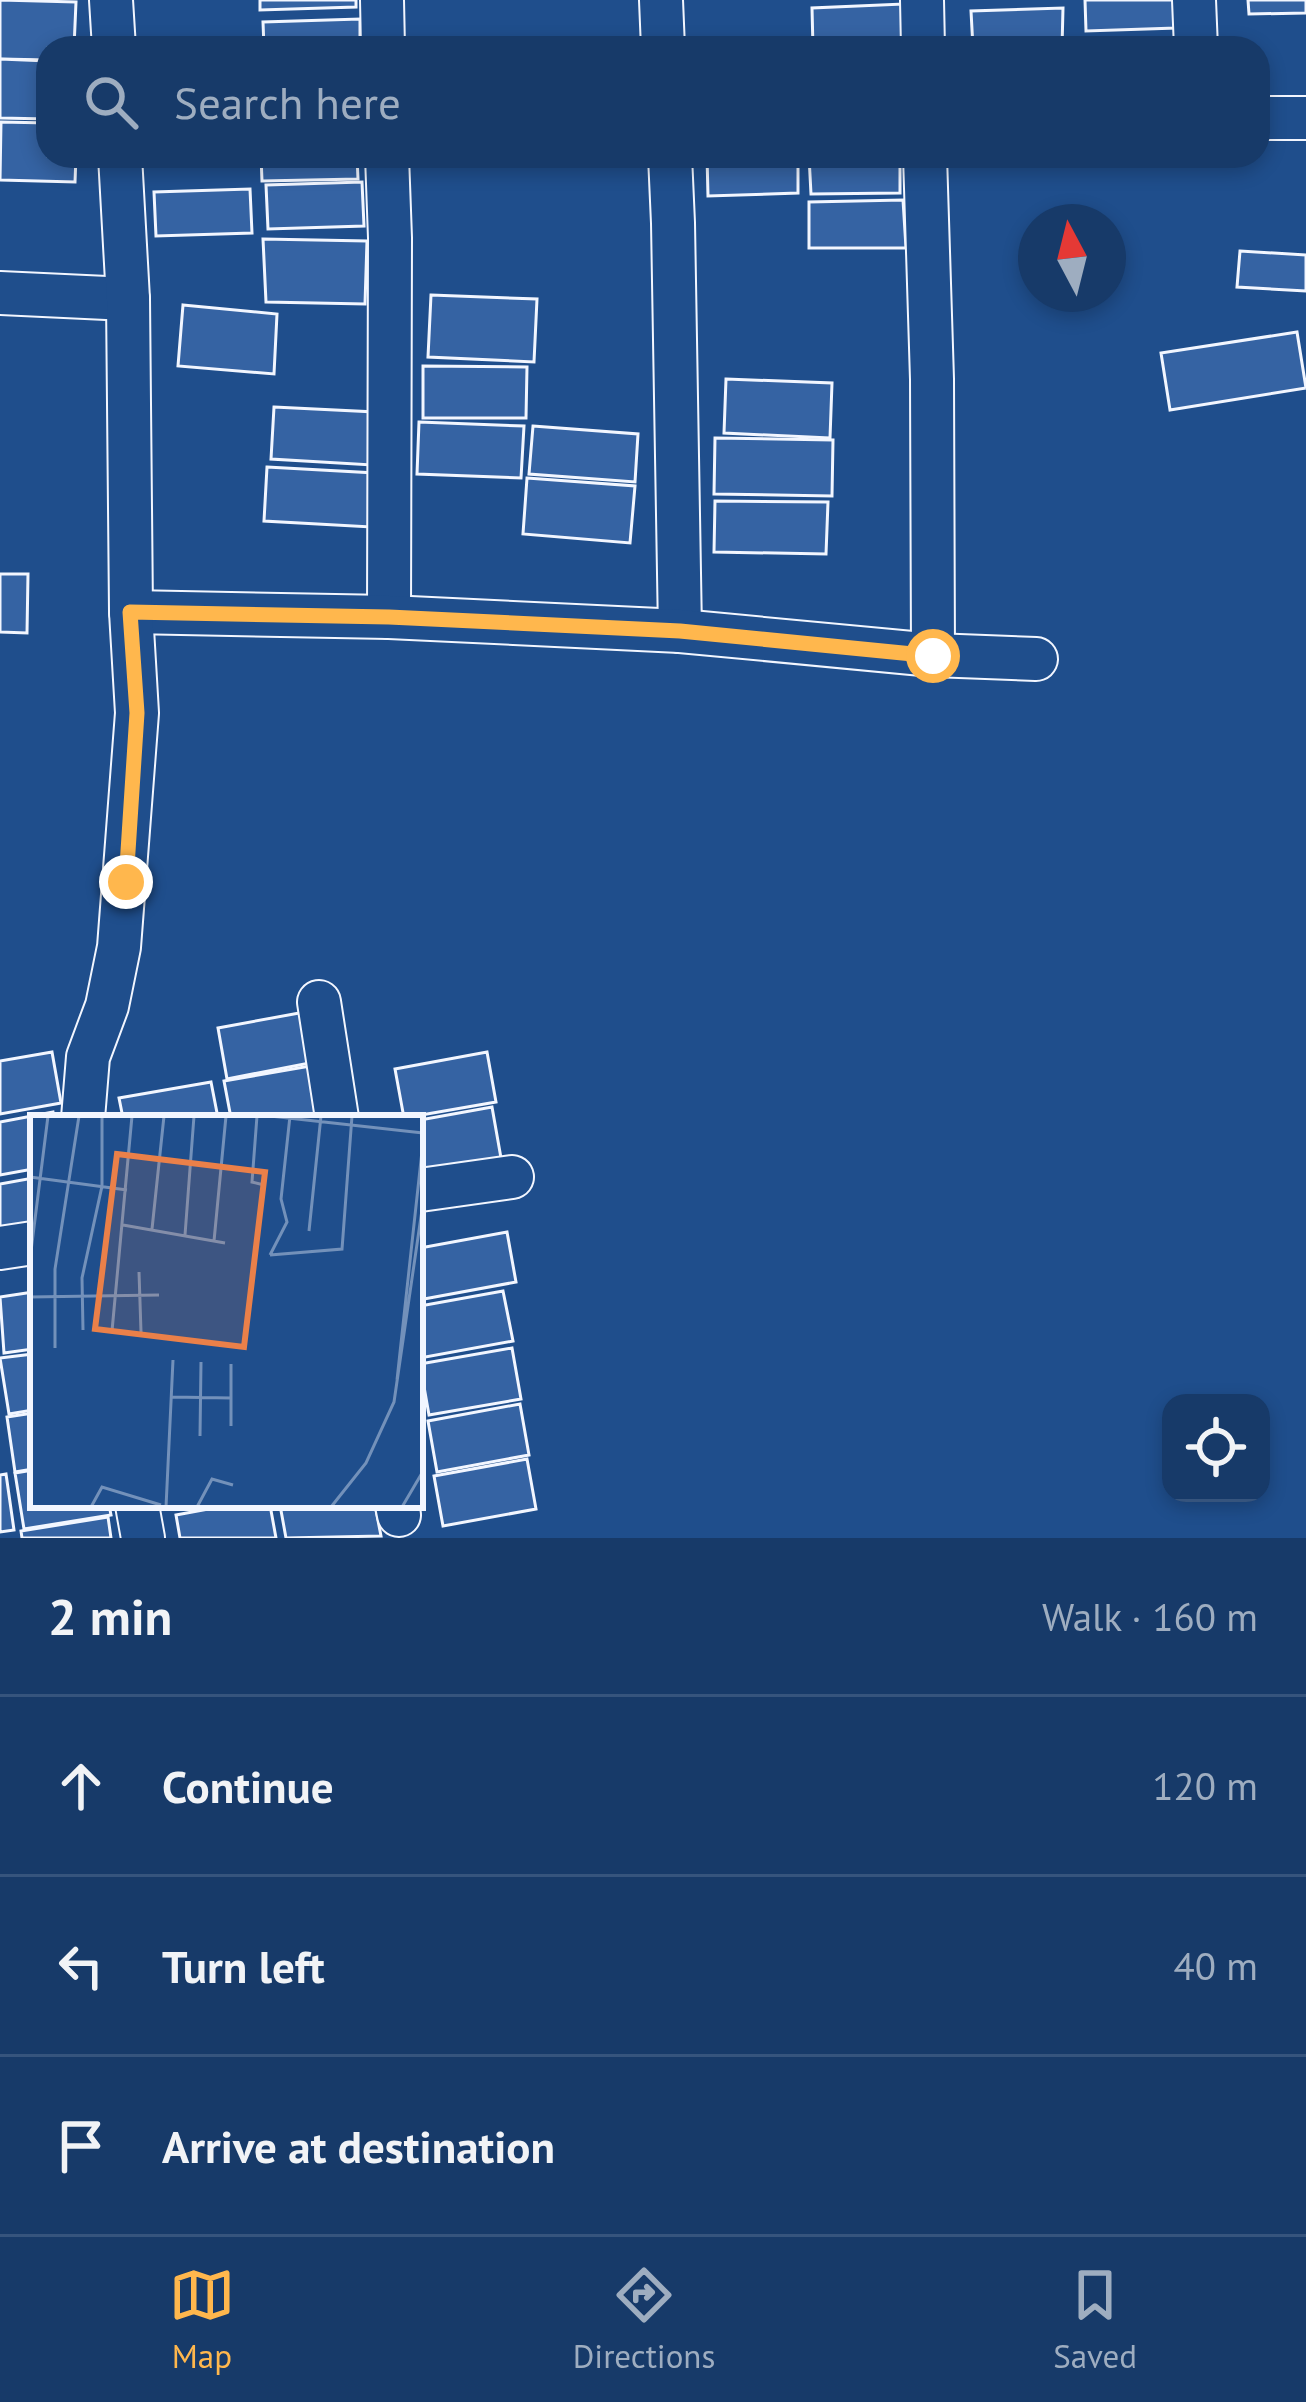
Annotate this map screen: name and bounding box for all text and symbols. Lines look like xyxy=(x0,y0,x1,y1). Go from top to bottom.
search box xyxy=(36,36,1270,168)
icon: search xyxy=(78,69,144,135)
text: Search here xyxy=(174,73,401,131)
north arrow xyxy=(1018,204,1126,312)
route start xyxy=(906,629,960,683)
route end xyxy=(99,855,153,909)
inset map xyxy=(30,1115,423,1508)
map controls xyxy=(1162,1394,1270,1502)
button: locate xyxy=(1162,1394,1270,1502)
text: 2 min xyxy=(48,1583,172,1649)
text: Walk · 160 m xyxy=(1042,1591,1258,1642)
icon: ahead xyxy=(48,1753,114,1819)
text: Continue xyxy=(162,1757,334,1815)
text: 120 m xyxy=(1152,1760,1258,1811)
icon: left xyxy=(48,1933,114,1999)
text: Turn left xyxy=(162,1937,325,1995)
text: 40 m xyxy=(1173,1940,1258,1991)
icon: arrive xyxy=(48,2113,114,2179)
text: Arrive at destination xyxy=(162,2117,555,2175)
tab: Map xyxy=(169,2262,235,2377)
tab: Directions xyxy=(573,2262,715,2377)
tab: Saved xyxy=(1053,2262,1137,2377)

